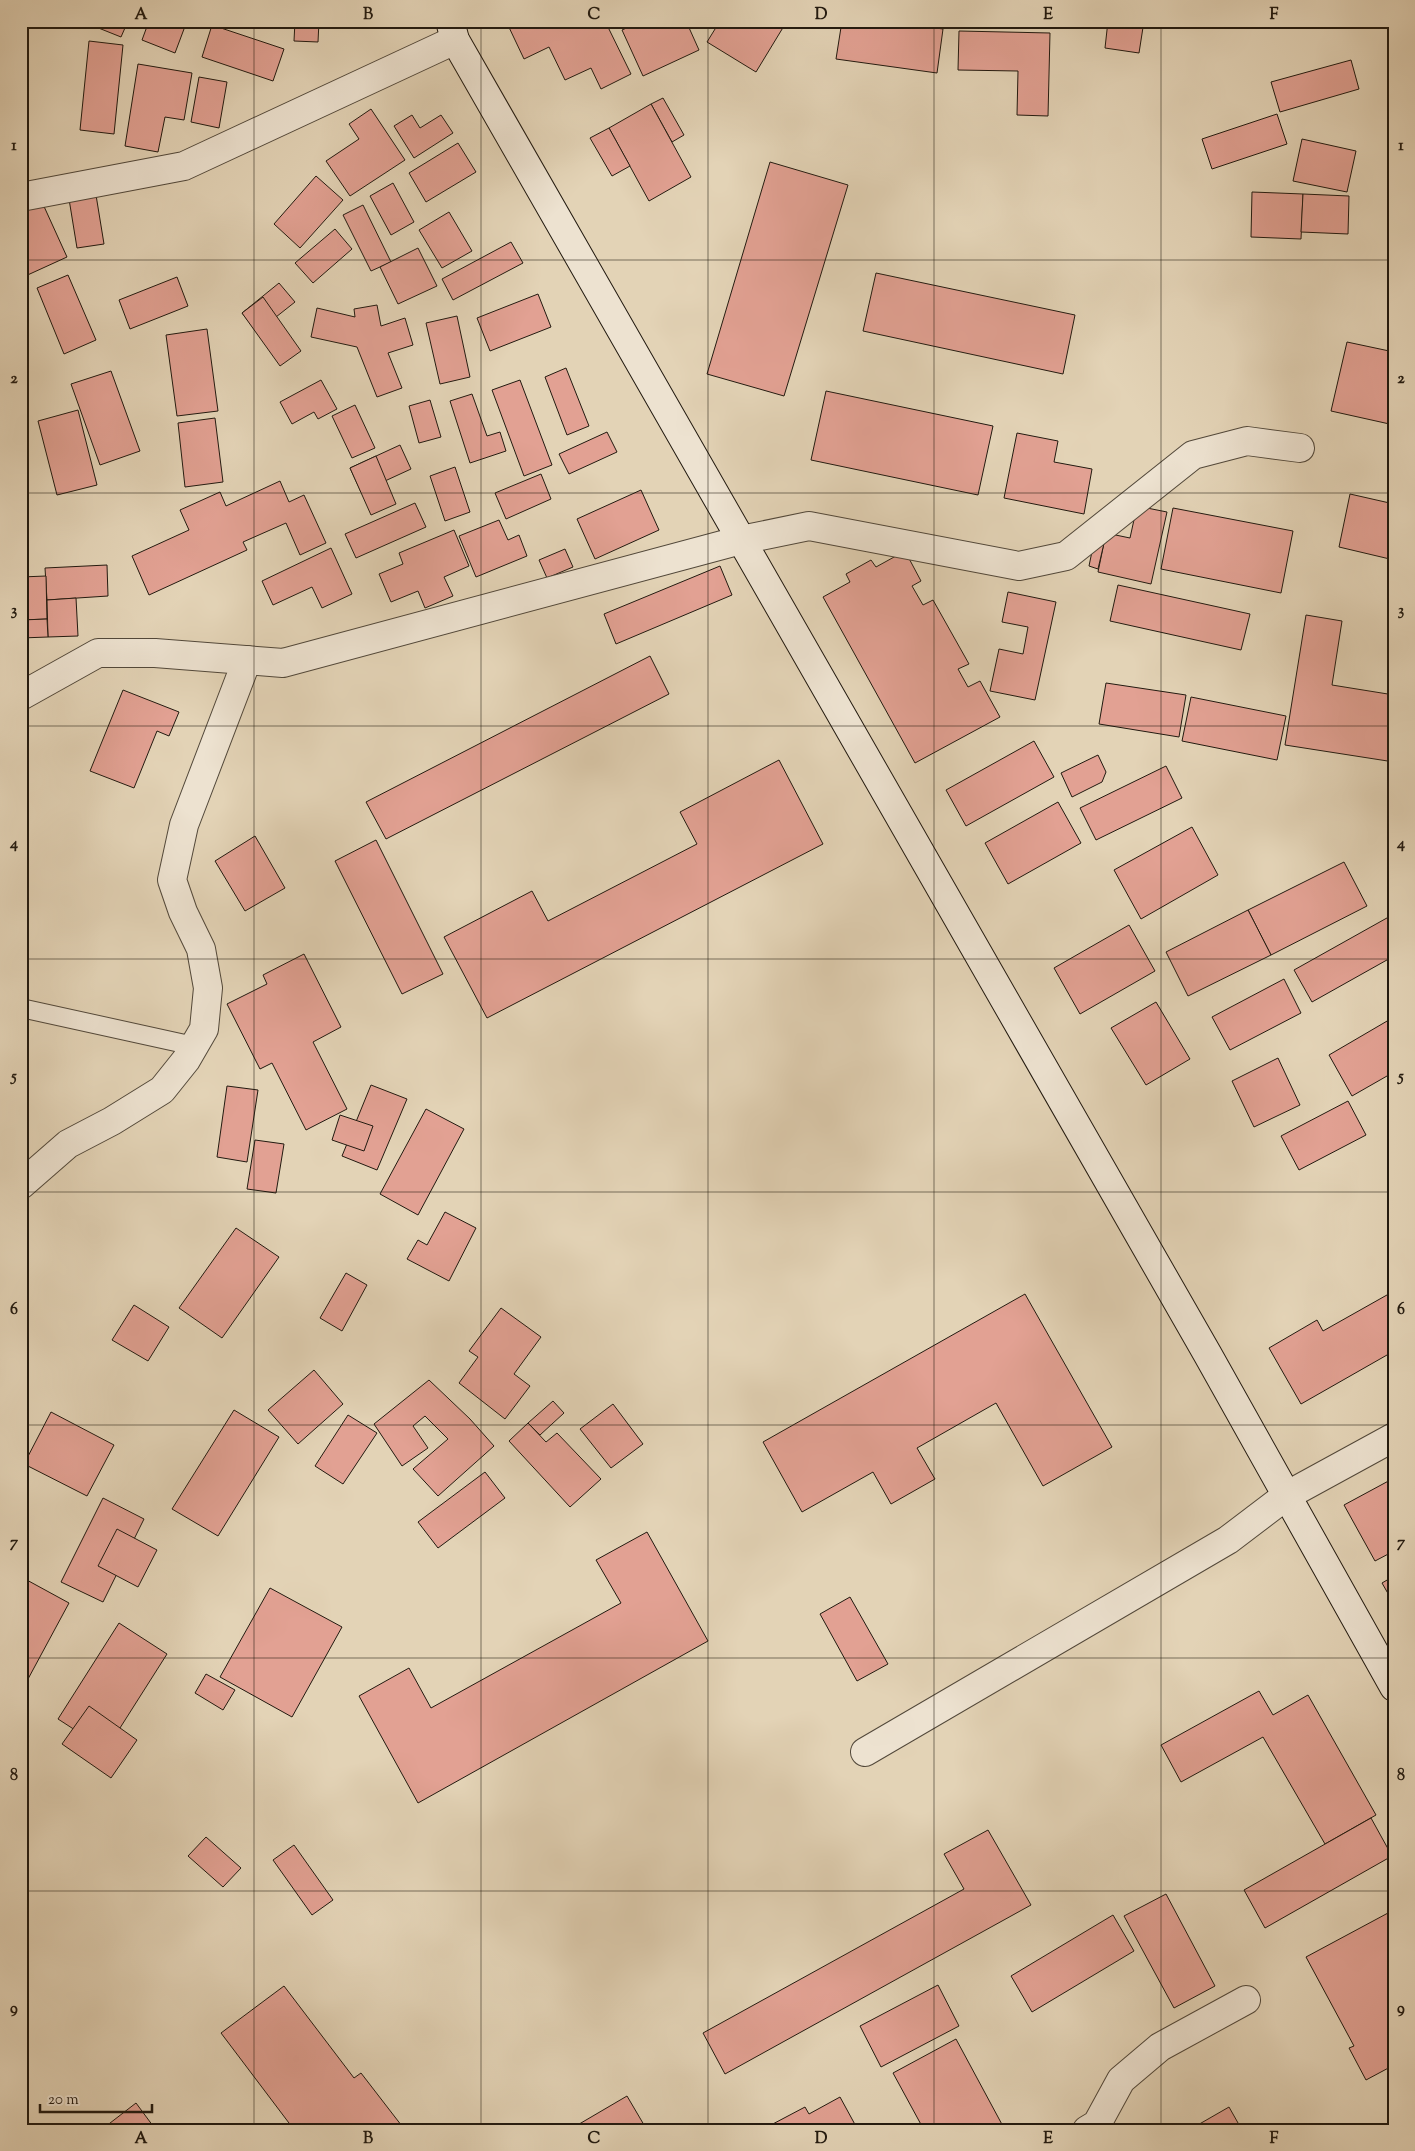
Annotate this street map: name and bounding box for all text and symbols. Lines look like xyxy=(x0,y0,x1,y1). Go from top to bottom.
text: A xyxy=(135,4,148,27)
text: B xyxy=(363,4,373,27)
text: C xyxy=(588,4,601,27)
text: D xyxy=(815,4,828,27)
text: E xyxy=(1043,4,1053,27)
text: F xyxy=(1270,4,1279,27)
text: 1 xyxy=(11,135,17,158)
text: 1 xyxy=(1398,135,1404,158)
text: 2 xyxy=(10,368,18,391)
text: 2 xyxy=(1397,368,1405,391)
text: 3 xyxy=(11,600,18,623)
text: 3 xyxy=(1398,600,1405,623)
text: 4 xyxy=(9,833,18,856)
text: 4 xyxy=(1396,833,1405,856)
text: 5 xyxy=(9,1066,17,1089)
text: 5 xyxy=(1396,1066,1404,1089)
text: 6 xyxy=(10,1299,18,1322)
text: 6 xyxy=(1397,1299,1405,1322)
text: 7 xyxy=(10,1532,19,1555)
text: 7 xyxy=(1397,1532,1406,1555)
text: 8 xyxy=(10,1765,18,1788)
text: 8 xyxy=(1397,1765,1405,1788)
text: 9 xyxy=(10,1998,18,2021)
text: 9 xyxy=(1397,1998,1405,2021)
scale bar xyxy=(40,2081,152,2113)
text: 20 m xyxy=(48,2090,79,2111)
text: A xyxy=(135,2128,148,2151)
text: B xyxy=(363,2128,373,2151)
text: C xyxy=(588,2128,601,2151)
text: D xyxy=(815,2128,828,2151)
text: E xyxy=(1043,2128,1053,2151)
text: F xyxy=(1270,2128,1279,2151)

